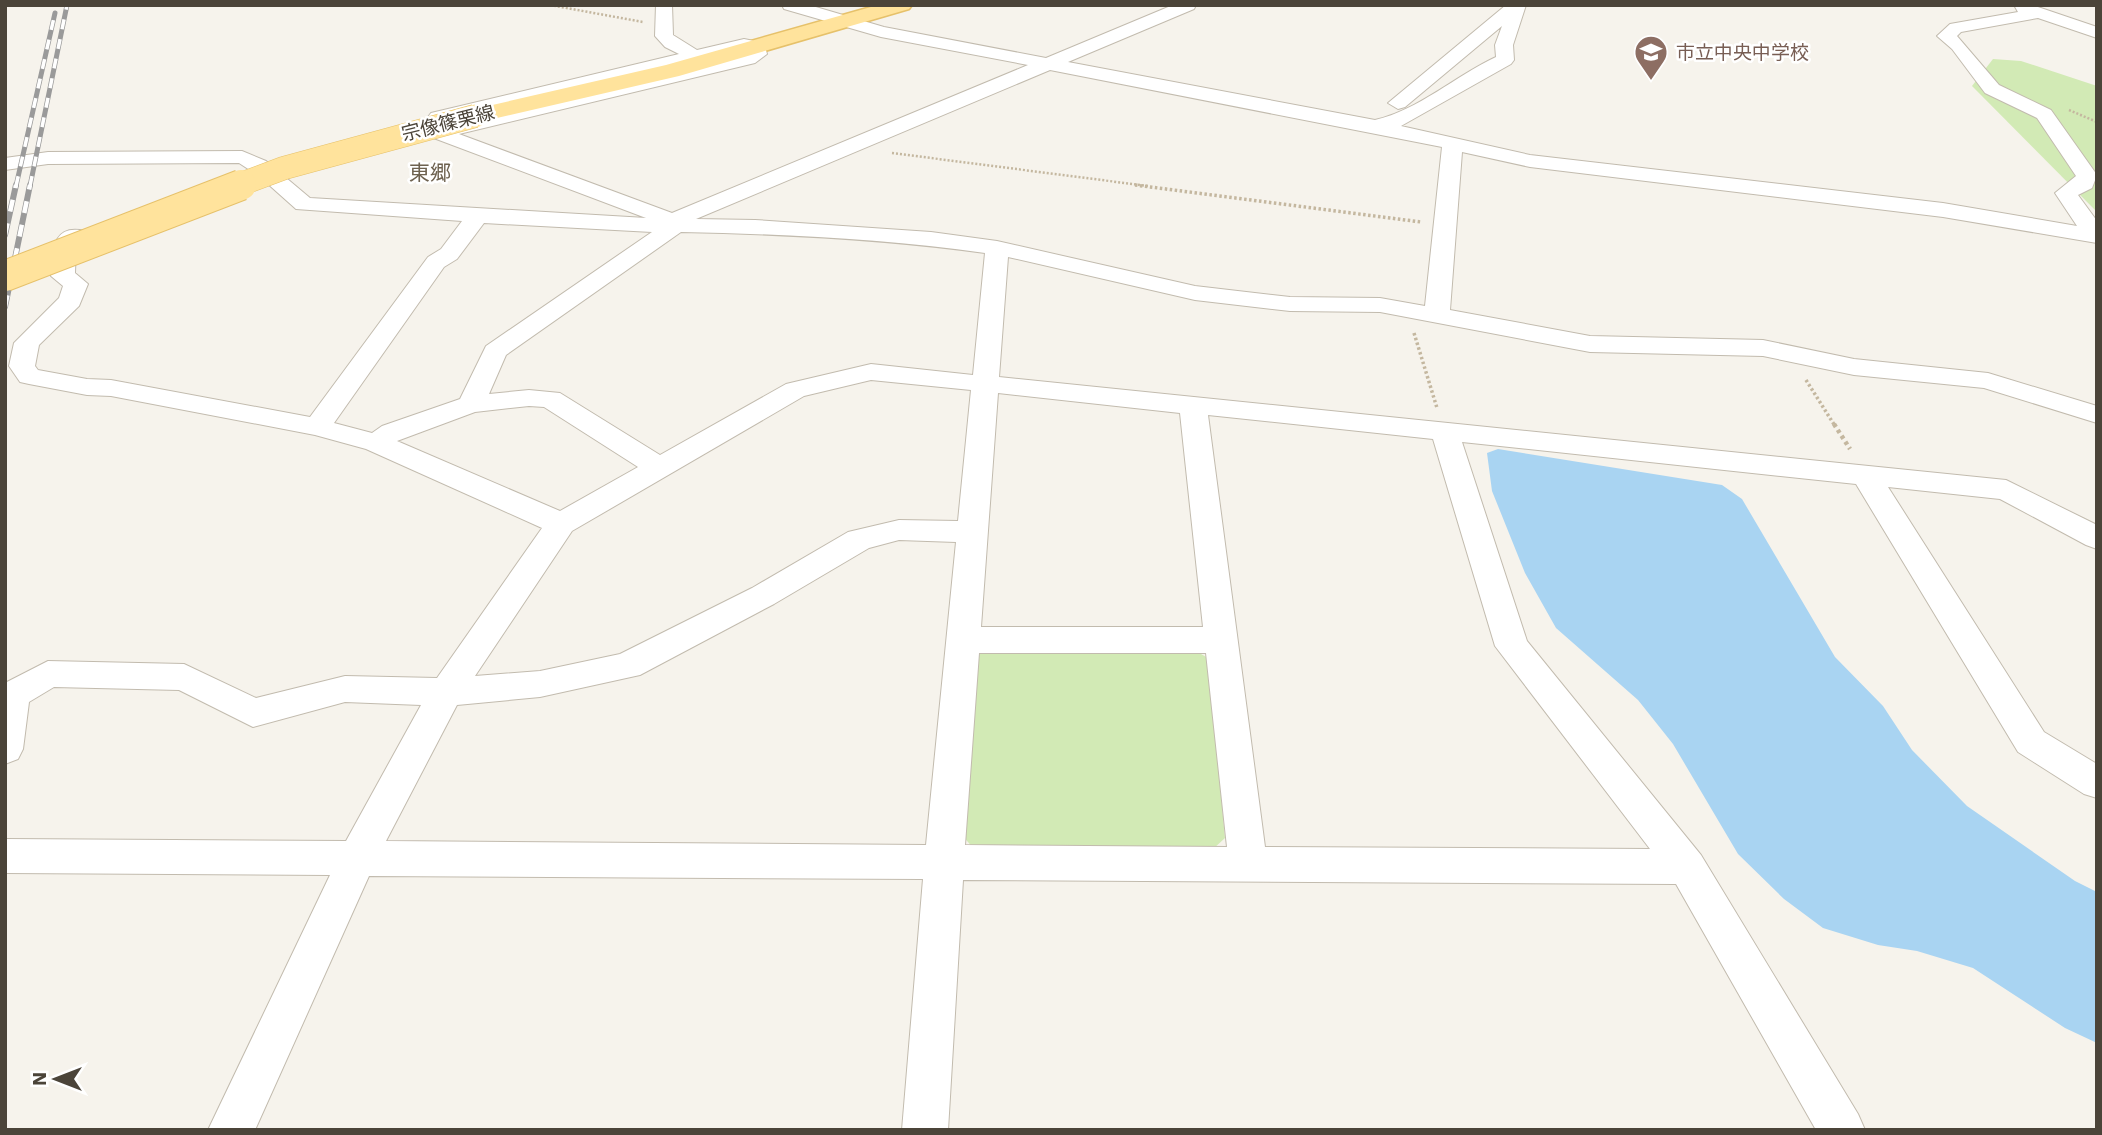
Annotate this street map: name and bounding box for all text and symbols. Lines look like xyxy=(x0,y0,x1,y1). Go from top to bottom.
school or university icon: 市立中央中学校 xyxy=(1632,33,1670,82)
place label: 市立中央中学校 xyxy=(1676,41,1809,64)
street label: 宗像篠栗線 xyxy=(399,100,497,146)
district label: 東郷 xyxy=(409,160,451,185)
north arrow xyxy=(21,1044,91,1114)
text: N xyxy=(28,1072,51,1086)

